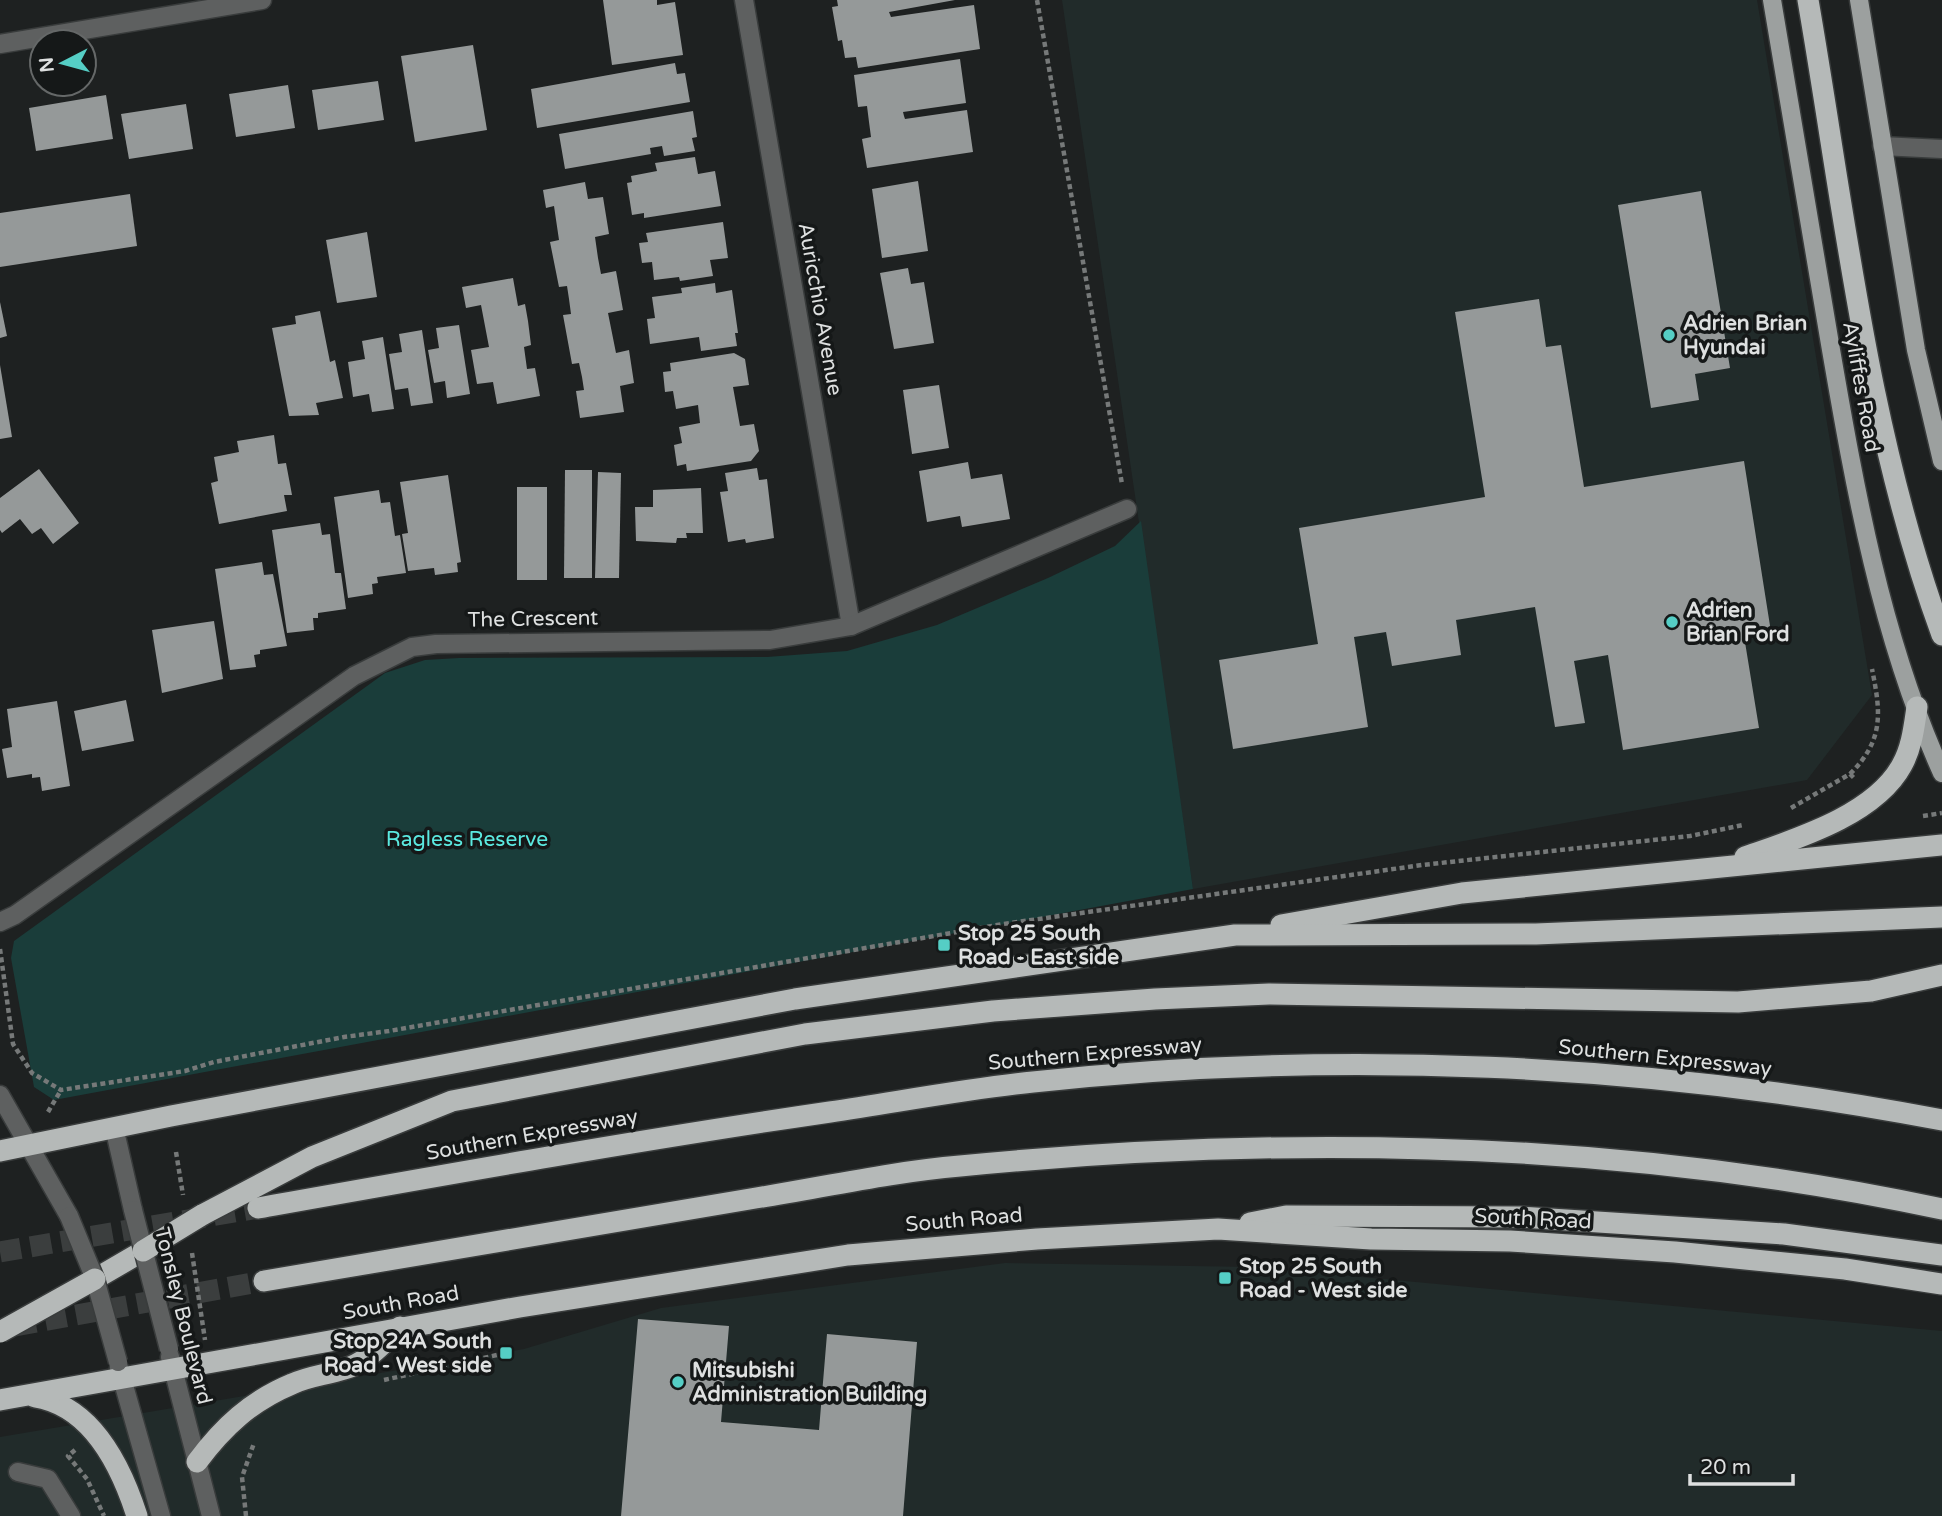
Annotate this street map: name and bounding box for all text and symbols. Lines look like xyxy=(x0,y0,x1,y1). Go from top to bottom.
north arrow xyxy=(28,28,98,98)
text: N xyxy=(35,56,59,73)
street label: Auricchio Avenue xyxy=(792,221,848,398)
place label: Adrien Brian Hyundai xyxy=(1683,311,1807,360)
street label: Ayliffes Road xyxy=(1837,320,1885,454)
marker: Adrien Brian Hyundai xyxy=(1661,327,1677,343)
place label: Adrien Brian Ford xyxy=(1686,598,1789,647)
street label: The Crescent xyxy=(468,605,598,633)
marker: Adrien Brian Ford xyxy=(1664,614,1680,630)
park label: Ragless Reserve xyxy=(386,827,548,852)
place label: Stop 25 South Road - East side xyxy=(958,921,1119,970)
marker: Stop 25 South Road - East side xyxy=(936,937,952,953)
street label: Southern Expressway xyxy=(987,1032,1203,1076)
street label: Southern Expressway xyxy=(1557,1034,1773,1082)
street label: Southern Expressway xyxy=(424,1104,640,1166)
street label: South Road xyxy=(904,1202,1024,1238)
street label: South Road xyxy=(1474,1203,1592,1235)
street label: Tonsley Boulevard xyxy=(149,1225,217,1407)
place label: Stop 25 South Road - West side xyxy=(1239,1254,1407,1303)
marker: Stop 25 South Road - West side xyxy=(1217,1270,1233,1286)
street label: South Road xyxy=(341,1280,461,1326)
place label: Stop 24A South Road - West side xyxy=(324,1329,492,1378)
marker: Stop 24A South Road - West side xyxy=(498,1345,514,1361)
place label: Mitsubishi Administration Building xyxy=(692,1358,927,1407)
marker: Mitsubishi Administration Building xyxy=(670,1374,686,1390)
scale bar xyxy=(1690,1442,1793,1486)
text: 20 m xyxy=(1700,1455,1751,1480)

